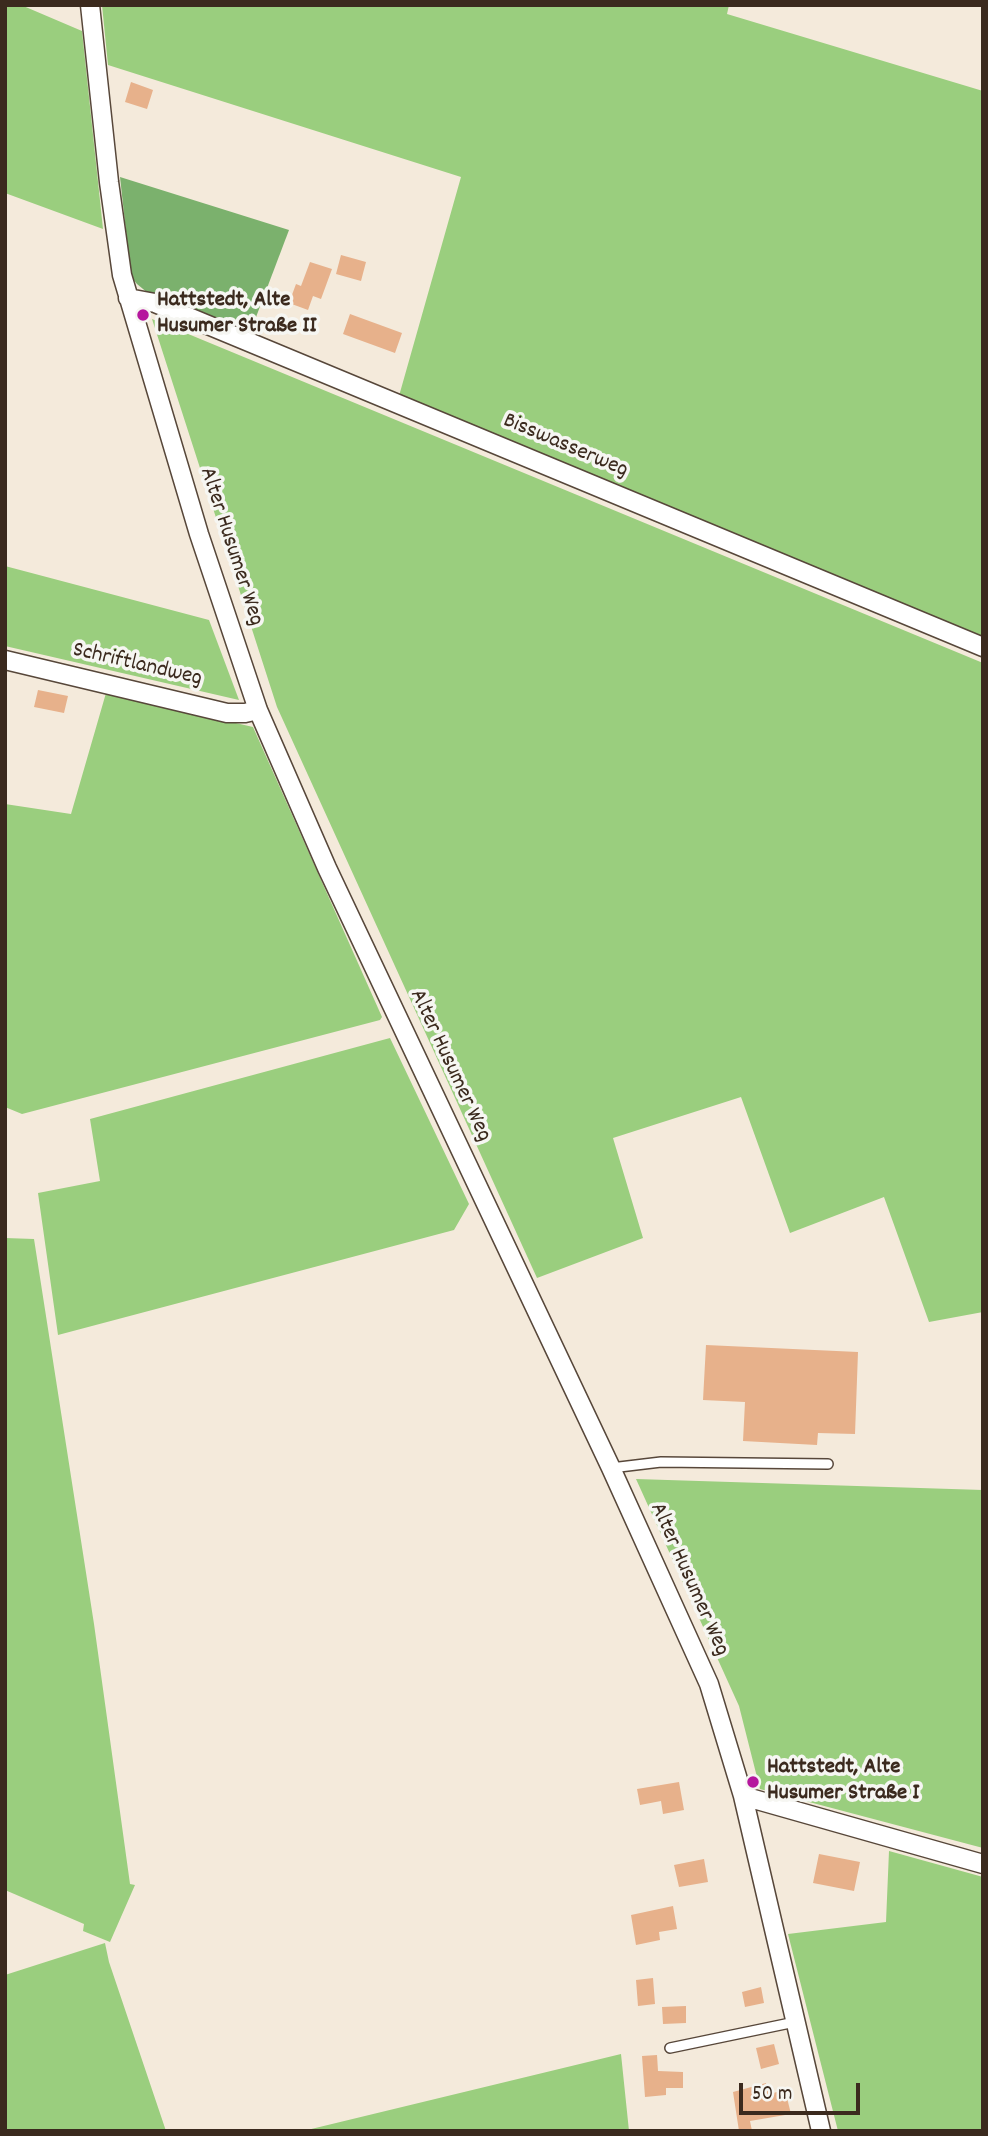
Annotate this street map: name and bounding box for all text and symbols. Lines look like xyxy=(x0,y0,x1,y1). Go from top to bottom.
place label: Hattstedt, Alte Husumer Straße II xyxy=(157,288,317,342)
marker: Hattstedt, Alte Husumer Straße II xyxy=(135,307,151,323)
street label: Bisswasserweg xyxy=(498,408,632,486)
street label: Alter Husumer Weg xyxy=(191,464,269,630)
street label: Schriftlandweg xyxy=(70,638,204,694)
street label: Alter Husumer Weg xyxy=(402,985,496,1147)
street label: Alter Husumer Weg xyxy=(642,1499,734,1661)
place label: Hattstedt, Alte Husumer Straße I xyxy=(767,1755,919,1809)
marker: Hattstedt, Alte Husumer Straße I xyxy=(745,1774,761,1790)
scale bar xyxy=(743,2070,864,2114)
text: 50 m xyxy=(752,2080,792,2110)

